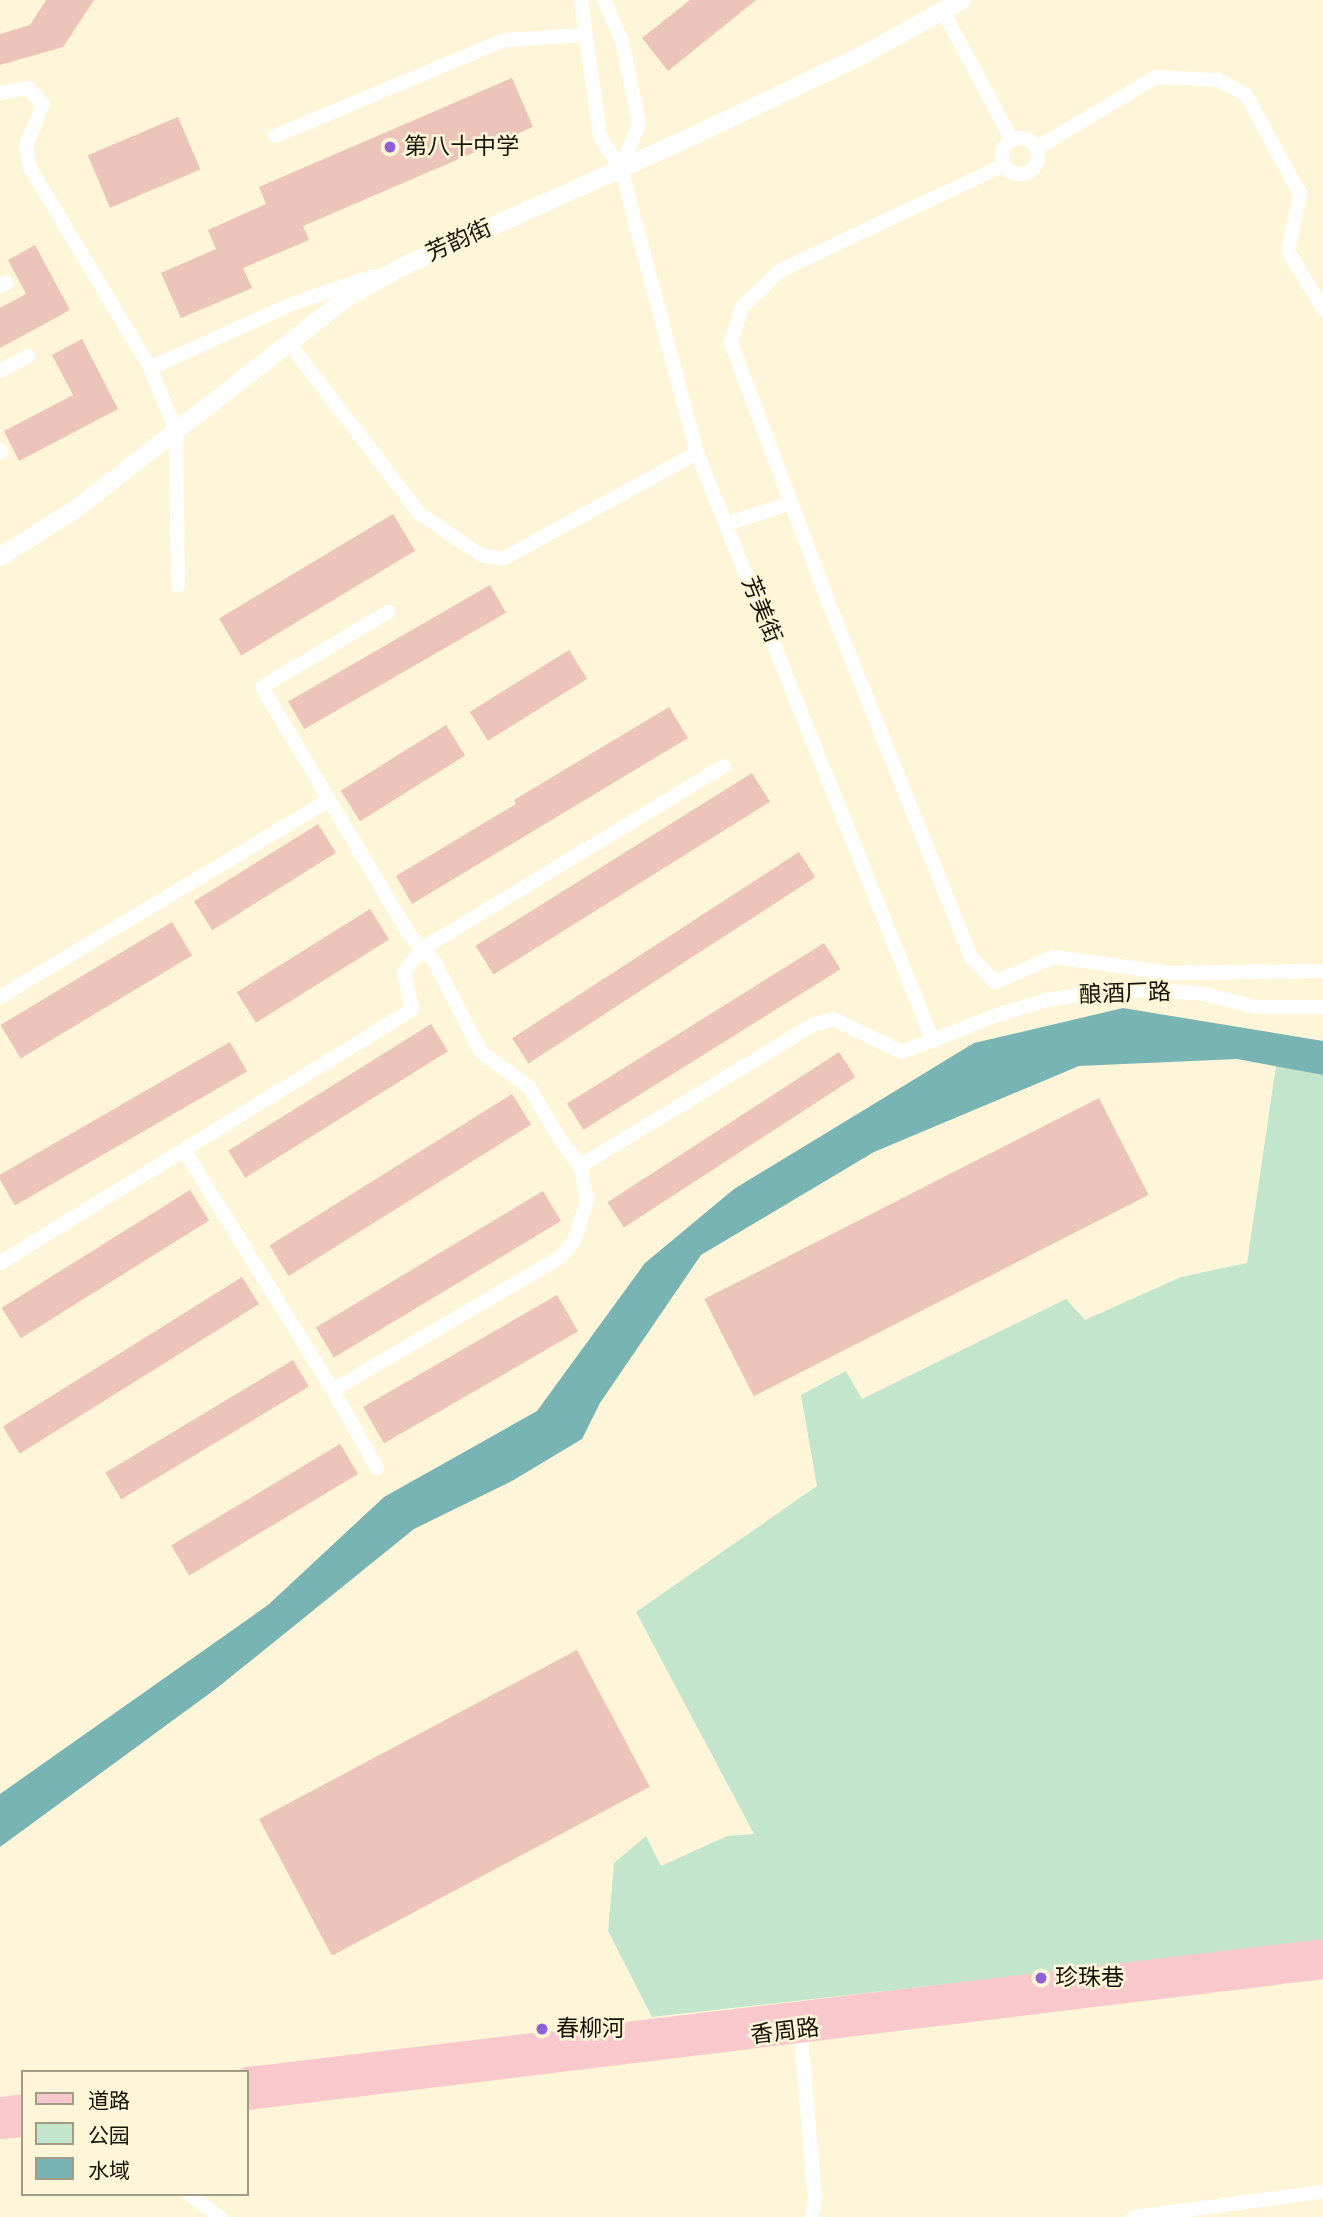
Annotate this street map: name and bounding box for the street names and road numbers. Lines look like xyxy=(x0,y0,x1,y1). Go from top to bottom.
street label: 芳韵街 xyxy=(422,214,496,268)
street label: 芳美街 xyxy=(735,573,787,647)
street label: 酿酒厂路 xyxy=(1079,979,1171,1009)
street label: 香周路 xyxy=(749,2014,821,2050)

